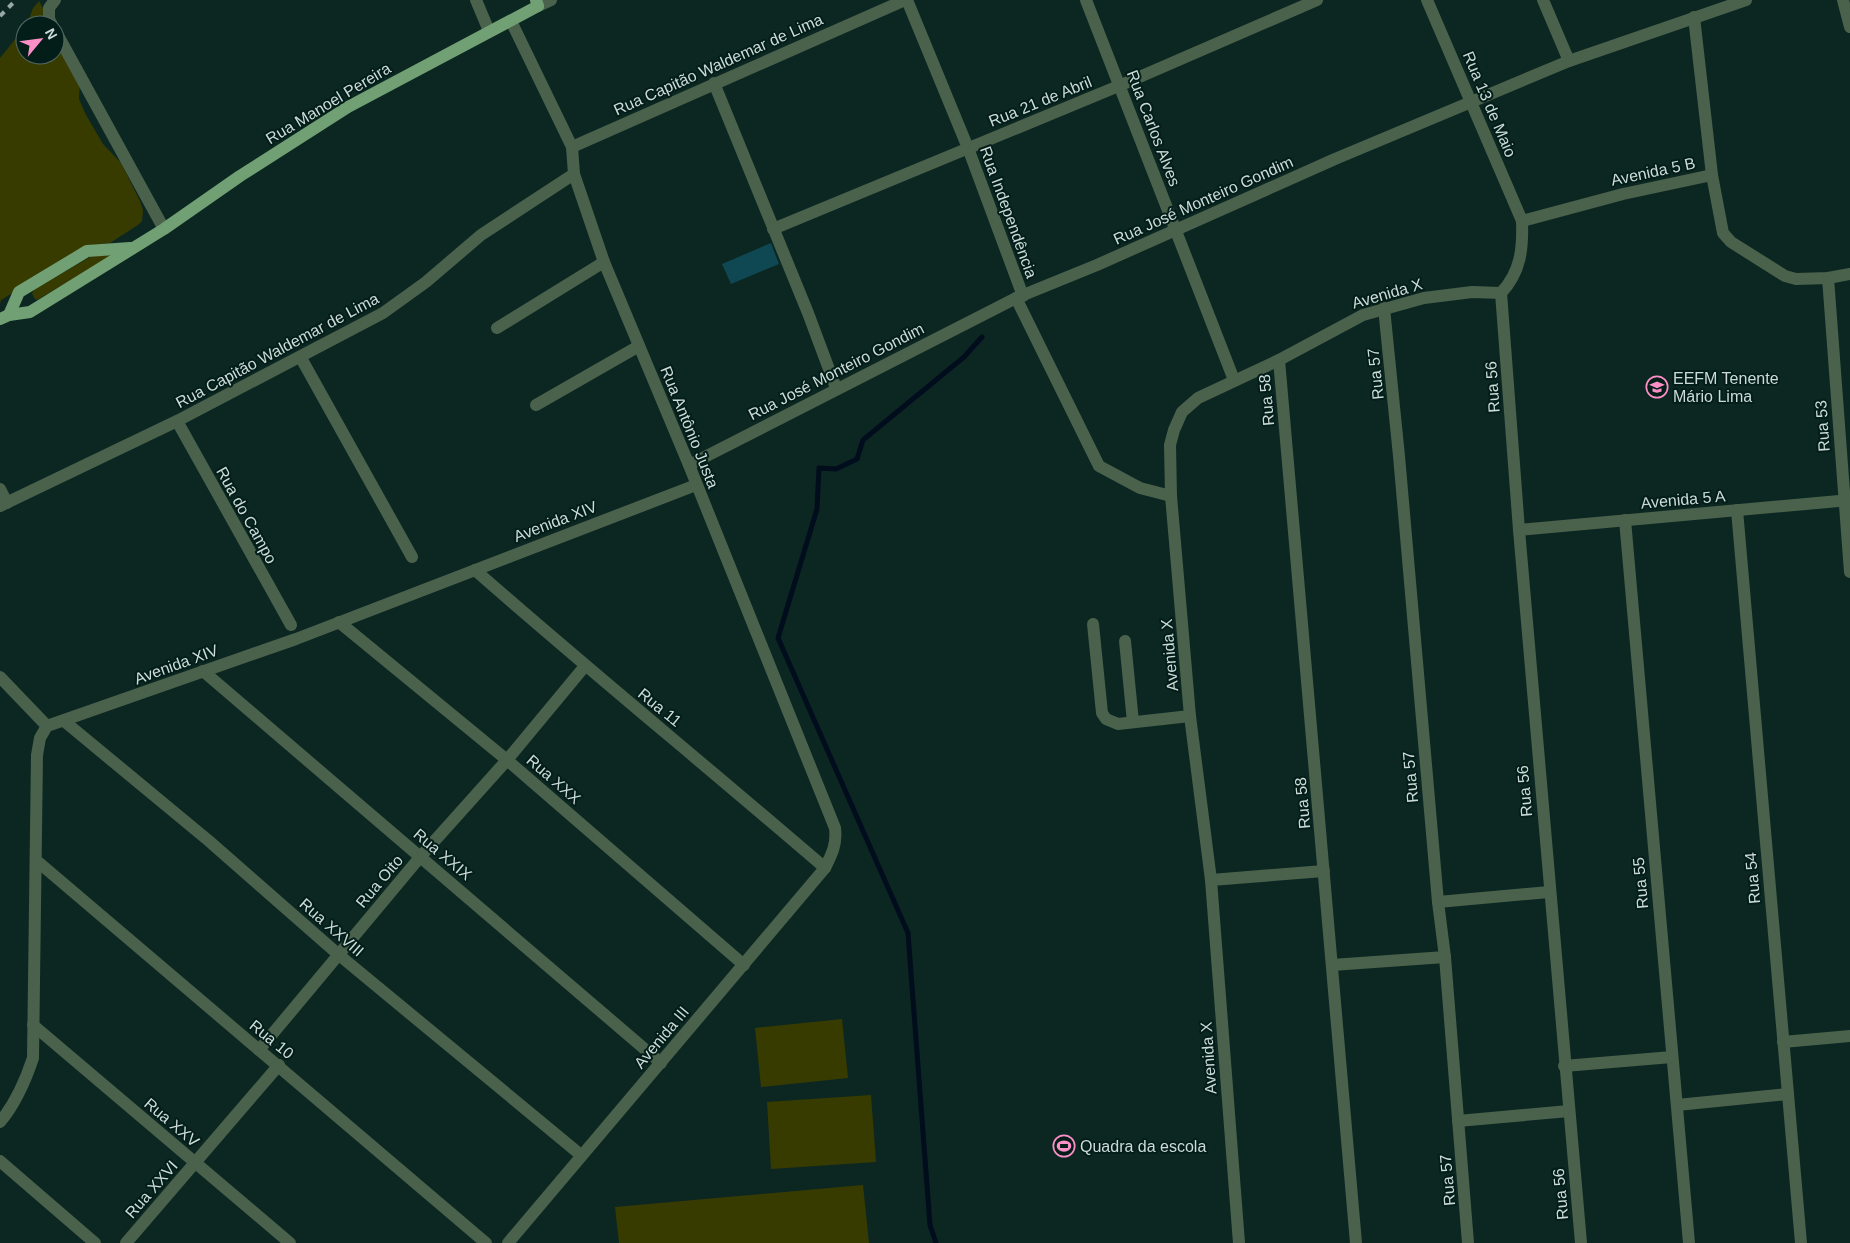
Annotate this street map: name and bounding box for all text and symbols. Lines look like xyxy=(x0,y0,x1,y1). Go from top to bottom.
street label: Rua Capitão Waldemar de Lima xyxy=(611,10,825,118)
north arrow xyxy=(15,15,65,65)
text: N xyxy=(42,25,61,42)
street label: Rua 13 de Maio xyxy=(1460,49,1519,160)
street label: Rua Manoel Pereira xyxy=(263,59,394,147)
street label: Rua Carlos Alves xyxy=(1124,68,1183,189)
street label: Rua 21 de Abril xyxy=(986,73,1094,130)
street label: Rua Independência xyxy=(977,144,1040,280)
street label: Rua José Monteiro Gondim xyxy=(1111,153,1296,248)
street label: Avenida 5 B xyxy=(1609,154,1697,189)
street label: Avenida X xyxy=(1350,275,1425,312)
street label: Rua Capitão Waldemar de Lima xyxy=(173,290,382,411)
street label: Rua José Monteiro Gondim xyxy=(746,320,927,423)
street label: Rua 57 xyxy=(1364,347,1387,400)
street label: Rua 56 xyxy=(1482,361,1503,413)
street label: Rua Antônio Justa xyxy=(657,364,722,491)
place label: EEFM Tenente Mário Lima xyxy=(1673,370,1779,405)
street label: Rua 58 xyxy=(1256,373,1277,426)
school or university icon: EEFM Tenente Mário Lima xyxy=(1645,375,1669,399)
street label: Rua 53 xyxy=(1812,400,1833,452)
street label: Rua do Campo xyxy=(213,464,280,567)
street label: Avenida 5 A xyxy=(1640,487,1727,512)
street label: Avenida XIV xyxy=(511,498,599,545)
street label: Avenida X xyxy=(1158,618,1181,692)
street label: Avenida XIV xyxy=(132,641,221,687)
street label: Rua 11 xyxy=(635,685,685,730)
street label: Rua 57 xyxy=(1400,750,1421,803)
street label: Rua XXX xyxy=(523,751,584,808)
street label: Rua 56 xyxy=(1514,764,1535,817)
street label: Rua 58 xyxy=(1292,776,1313,829)
street label: Rua XXIX xyxy=(410,825,475,884)
street label: Rua 54 xyxy=(1742,851,1763,904)
street label: Rua Oito xyxy=(353,852,406,911)
street label: Rua 55 xyxy=(1630,856,1651,909)
street label: Rua XXVIII xyxy=(296,895,367,960)
street label: Avenida III xyxy=(631,1003,692,1072)
street label: Rua 10 xyxy=(246,1017,297,1062)
street label: Avenida X xyxy=(1197,1021,1220,1095)
street label: Rua XXV xyxy=(141,1095,203,1150)
sports icon: Quadra da escola xyxy=(1052,1134,1076,1158)
place label: Quadra da escola xyxy=(1080,1138,1206,1155)
street label: Rua 57 xyxy=(1437,1153,1458,1206)
street label: Rua XXVI xyxy=(122,1157,181,1221)
street label: Rua 56 xyxy=(1550,1167,1571,1220)

